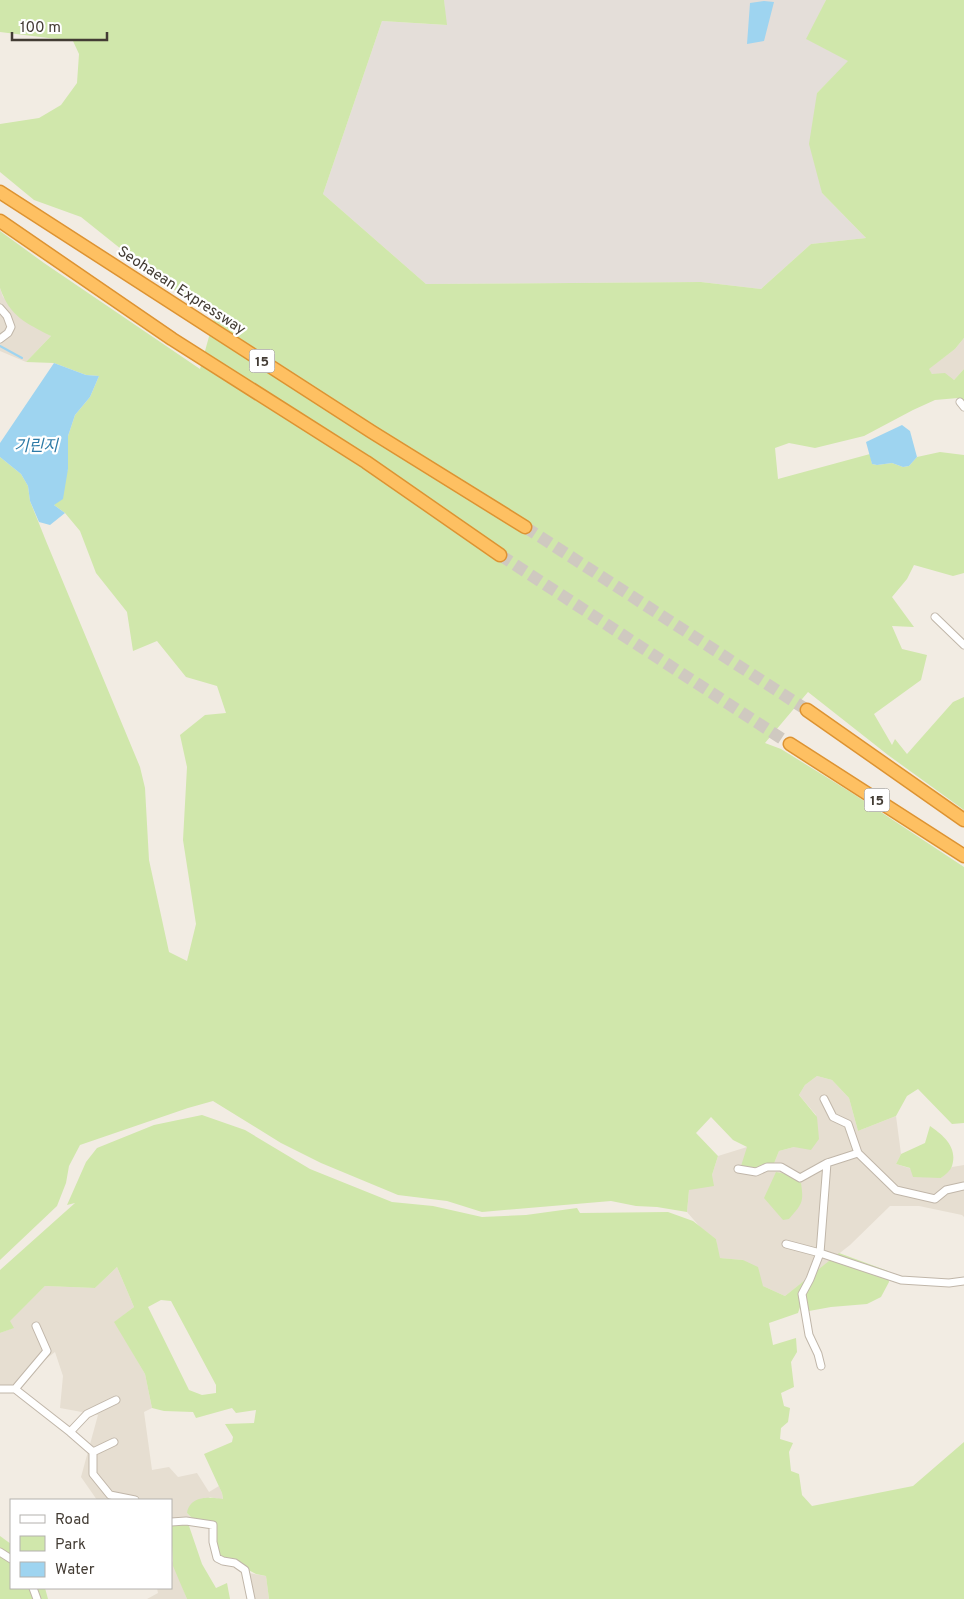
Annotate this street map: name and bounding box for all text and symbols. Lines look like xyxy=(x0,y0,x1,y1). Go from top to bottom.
scale bar xyxy=(12,10,108,42)
text: 100 m xyxy=(20,19,61,38)
street label: Seohaean Expressway xyxy=(114,243,249,340)
road number: 15 xyxy=(250,350,274,372)
water label: 기린지 xyxy=(14,437,59,457)
road number: 15 xyxy=(864,788,890,812)
legend xyxy=(10,1499,172,1589)
text: Road xyxy=(55,1511,90,1530)
text: Park xyxy=(55,1536,86,1555)
text: Water xyxy=(55,1561,95,1580)

